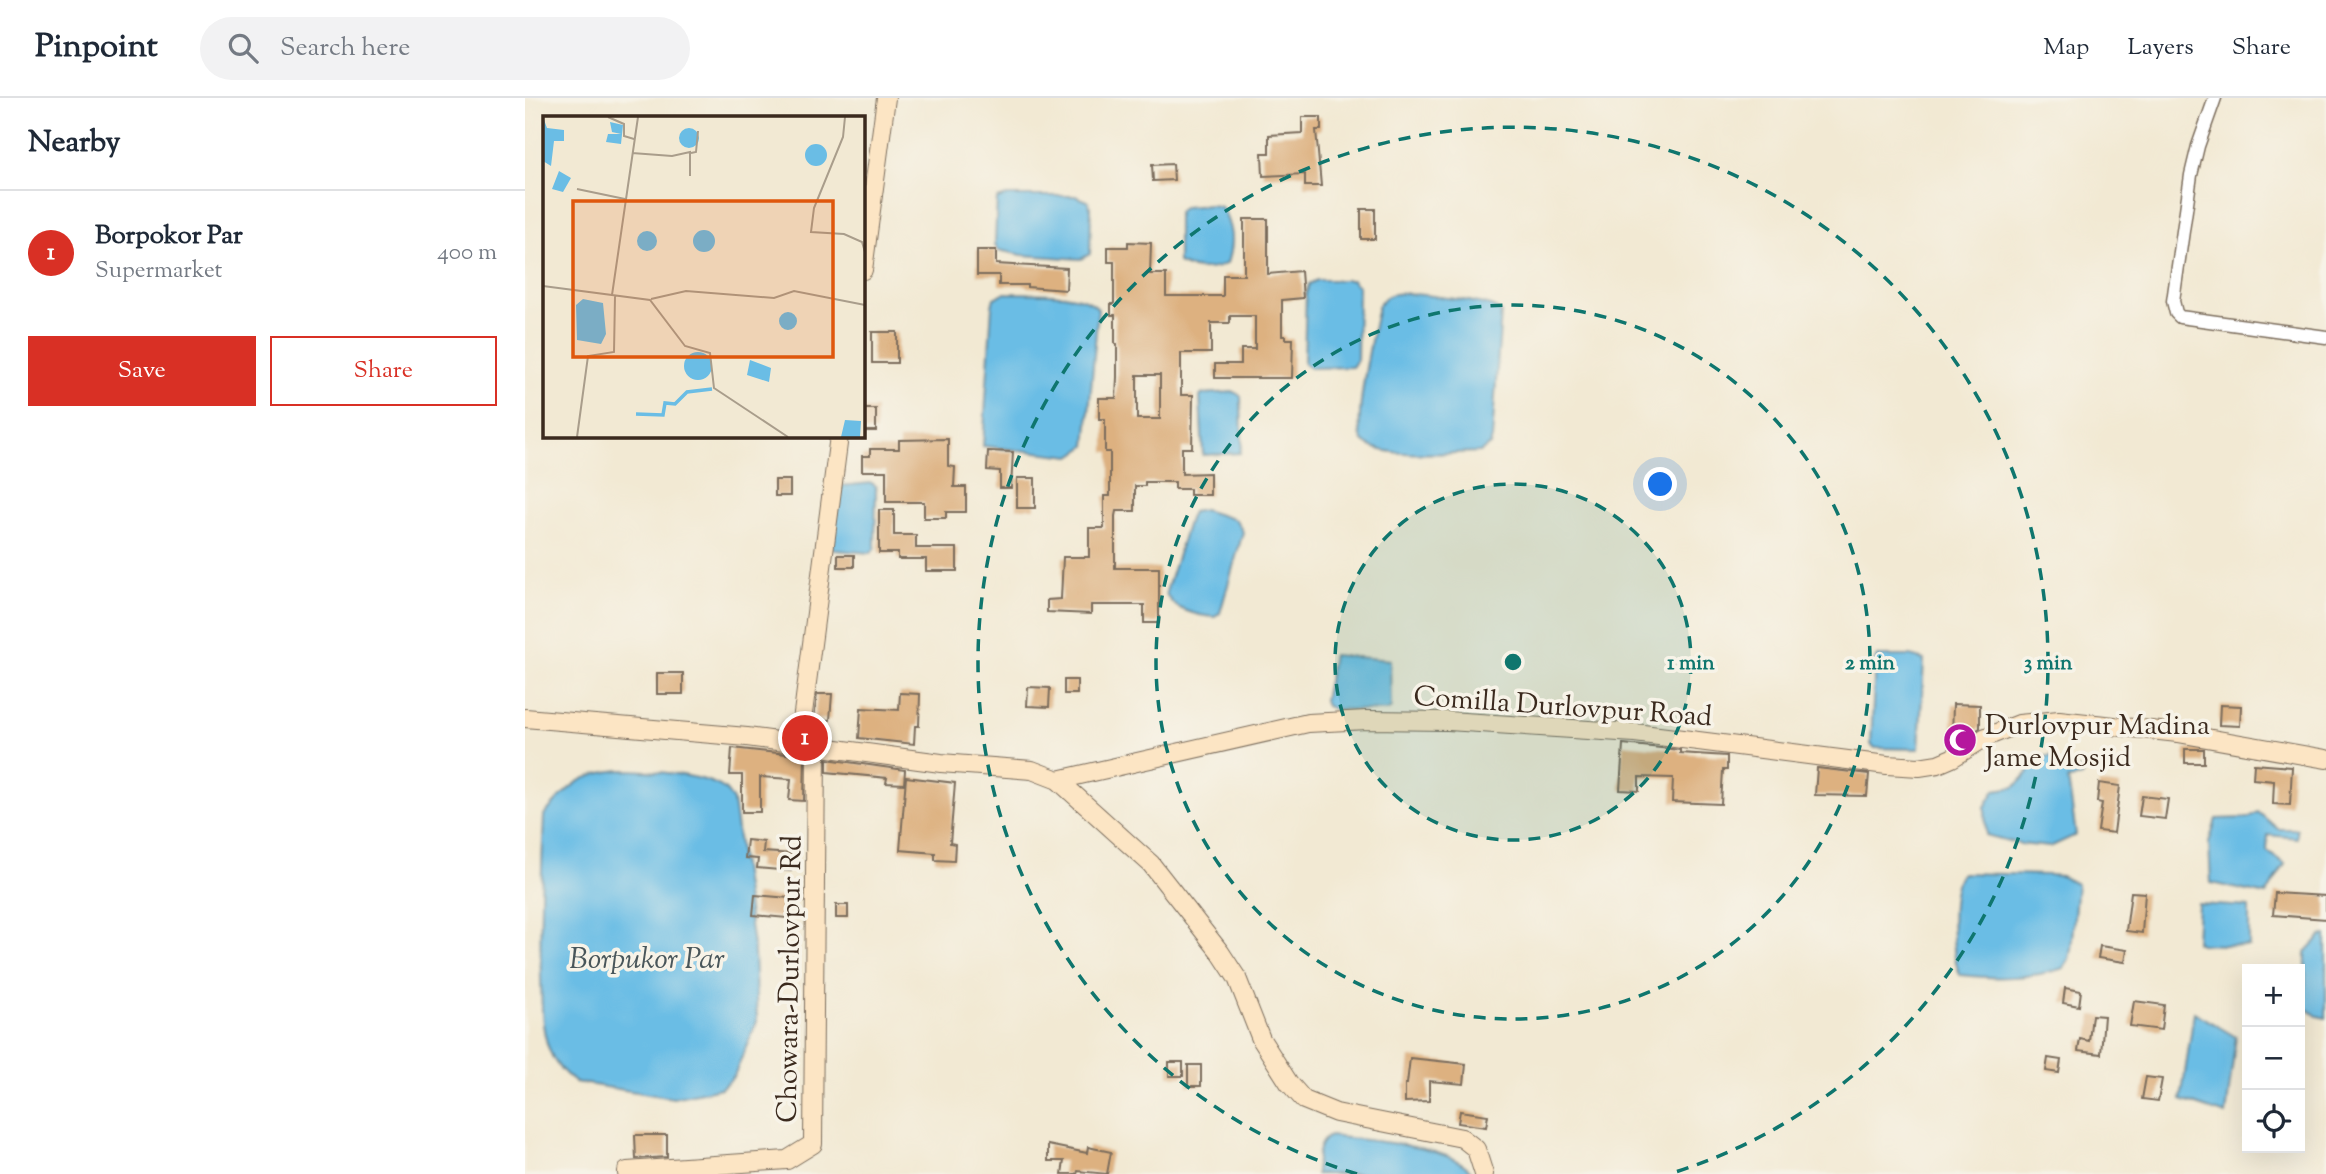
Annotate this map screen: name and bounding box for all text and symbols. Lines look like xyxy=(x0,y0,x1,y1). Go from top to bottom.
search box xyxy=(200,17,690,80)
text: Pinpoint xyxy=(35,24,158,72)
icon: search xyxy=(224,29,262,67)
text: Search here xyxy=(280,30,410,67)
text: Map xyxy=(2043,31,2089,65)
text: Layers xyxy=(2127,31,2194,65)
text: Share xyxy=(2232,31,2291,65)
inset map xyxy=(543,116,865,438)
text: Nearby xyxy=(28,122,120,165)
text: Borpokor Par xyxy=(95,218,243,255)
text: 1 xyxy=(47,237,55,270)
text: 400 m xyxy=(437,237,497,270)
text: Supermarket xyxy=(95,255,222,288)
button: Save xyxy=(28,336,256,406)
button: Share xyxy=(270,336,497,406)
your location xyxy=(1643,467,1677,501)
text: 1 min xyxy=(1667,649,1715,679)
text: 2 min xyxy=(1845,649,1896,679)
text: 3 min xyxy=(2024,649,2073,679)
centre of rings xyxy=(1501,650,1525,674)
street label: Comilla Durlovpur Road xyxy=(1412,678,1714,738)
place label: Durlovpur Madina Jame Mosjid xyxy=(1983,707,2210,779)
pin: 1 xyxy=(782,712,828,764)
mosque icon: Durlovpur Madina Jame Mosjid xyxy=(1941,721,1979,759)
street label: Chowara-Durlovpur Rd xyxy=(768,835,814,1123)
water label: Borpukor Par xyxy=(569,939,725,982)
map controls xyxy=(2242,964,2305,1153)
button: + xyxy=(2242,964,2305,1027)
button: − xyxy=(2242,1027,2305,1090)
button: locate xyxy=(2242,1090,2305,1153)

